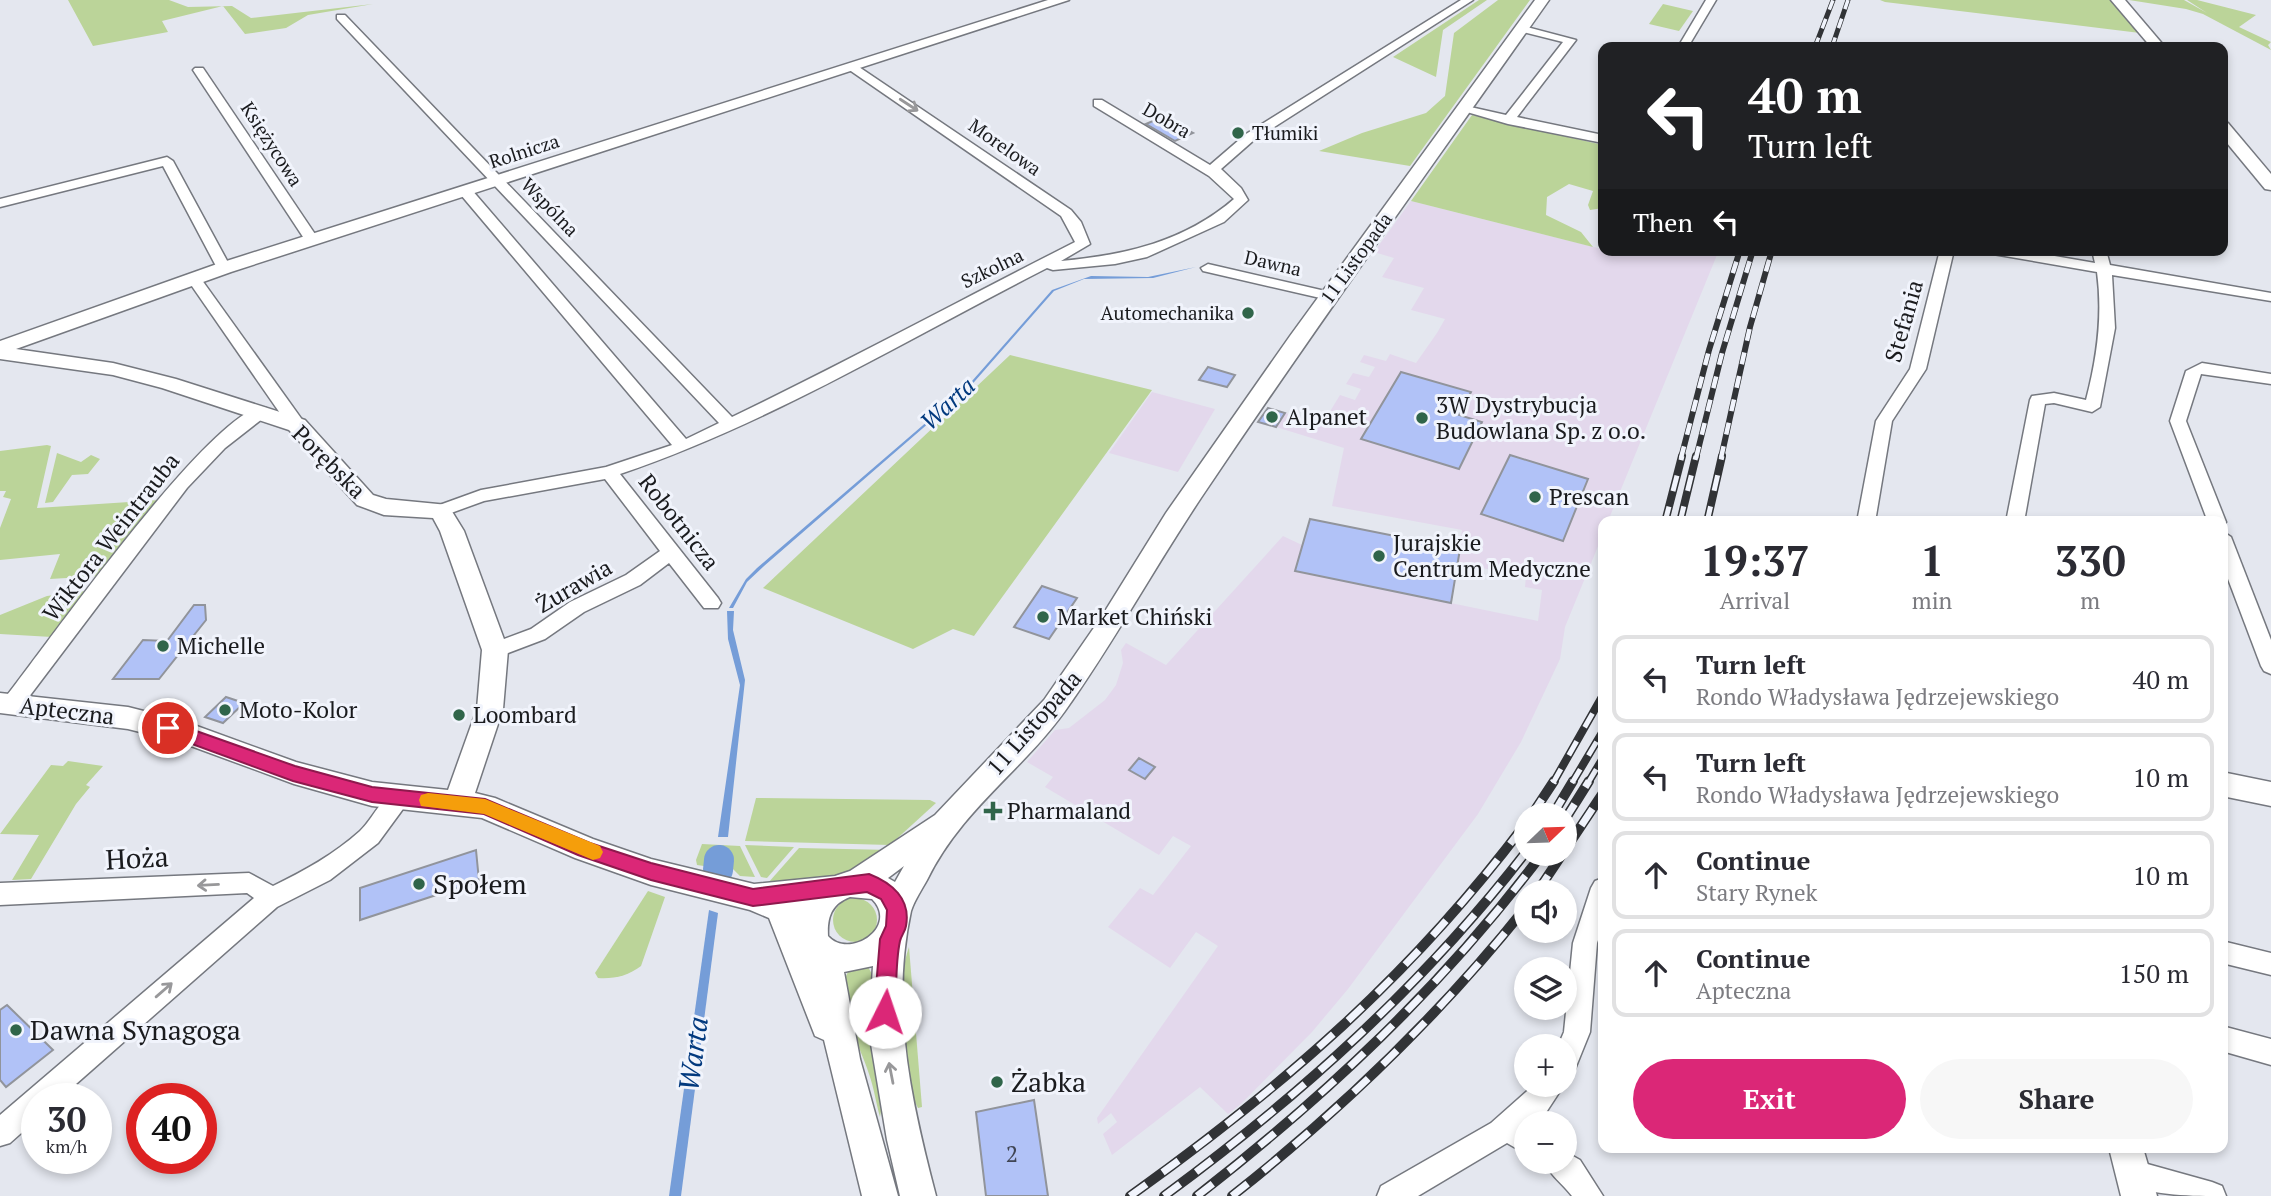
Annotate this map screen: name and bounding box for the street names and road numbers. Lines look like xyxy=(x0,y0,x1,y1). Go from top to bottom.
street label: Dobra xyxy=(1139,96,1196,143)
street label: Księżycowa xyxy=(236,97,309,191)
street label: Morelowa xyxy=(964,112,1047,181)
street label: Rolnicza xyxy=(486,127,562,174)
street label: Wspólna xyxy=(516,172,585,242)
street label: 11 Listopada xyxy=(1314,207,1397,308)
street label: Szkolna xyxy=(957,242,1027,293)
street label: Dawna xyxy=(1242,244,1304,281)
street label: Stefania xyxy=(1877,276,1930,366)
street label: Porębska xyxy=(286,418,373,505)
street label: Wiktora Weintrauba xyxy=(35,446,186,627)
street label: Robotnicza xyxy=(632,467,727,577)
street label: Żurawia xyxy=(530,551,618,620)
street label: 11 Listopada xyxy=(979,663,1088,782)
street label: Apteczna xyxy=(18,689,117,732)
street label: Hoża xyxy=(104,837,170,878)

